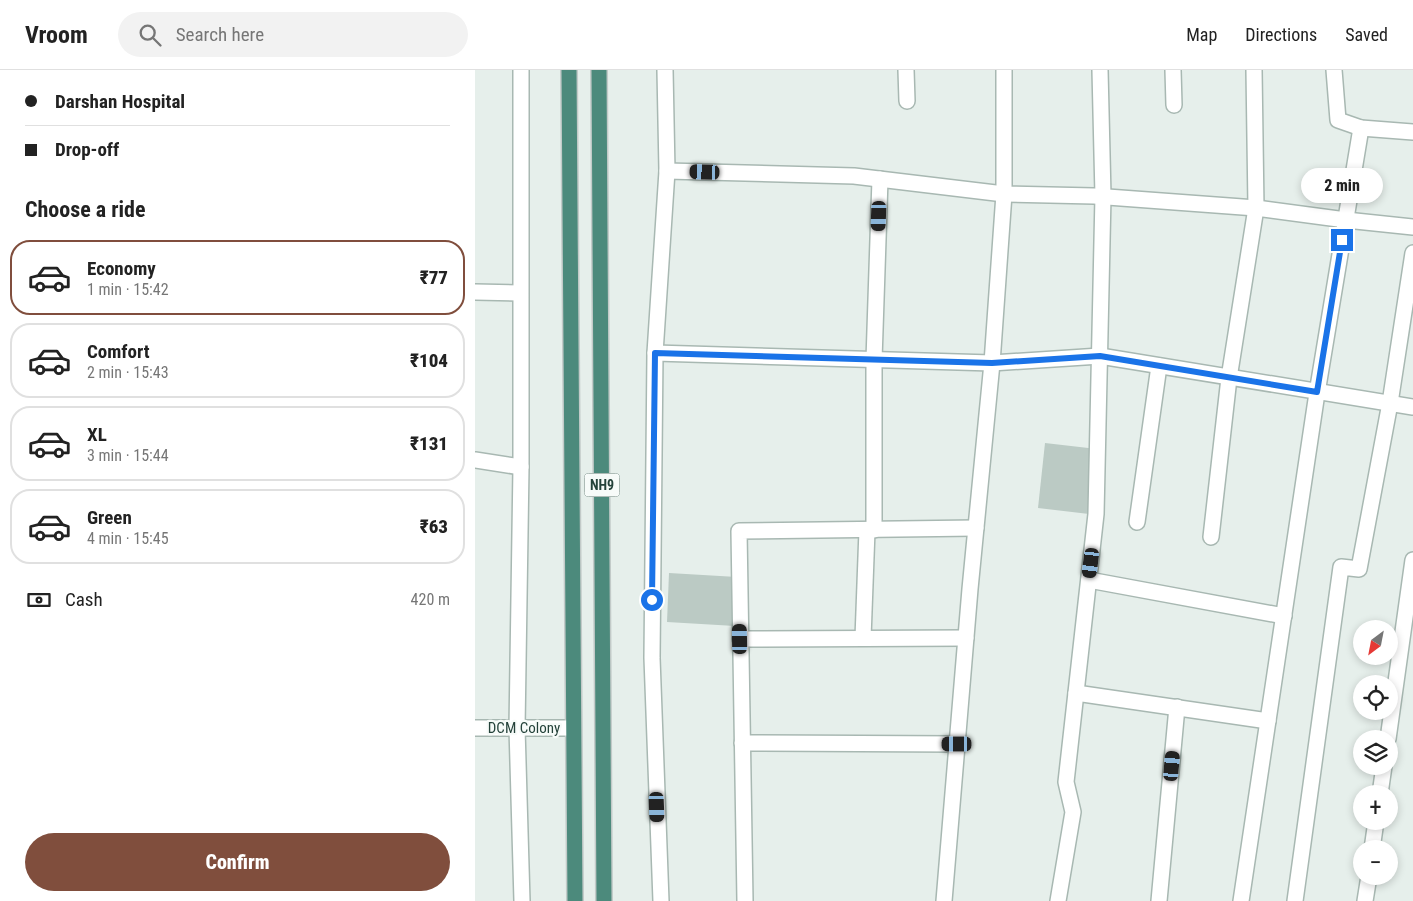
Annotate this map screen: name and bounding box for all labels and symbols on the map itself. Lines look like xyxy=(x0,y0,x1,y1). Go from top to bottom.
car xyxy=(689,164,720,180)
callout: 2 min xyxy=(1301,168,1383,202)
car xyxy=(870,201,887,231)
route end xyxy=(1331,229,1353,251)
road number: NH9 xyxy=(585,474,619,496)
car xyxy=(1081,547,1100,579)
route start xyxy=(641,589,663,611)
north arrow xyxy=(1353,620,1397,665)
car xyxy=(732,624,747,654)
street label: DCM Colony xyxy=(488,719,560,737)
car xyxy=(942,737,972,752)
car xyxy=(1163,750,1180,782)
car xyxy=(648,792,665,822)

